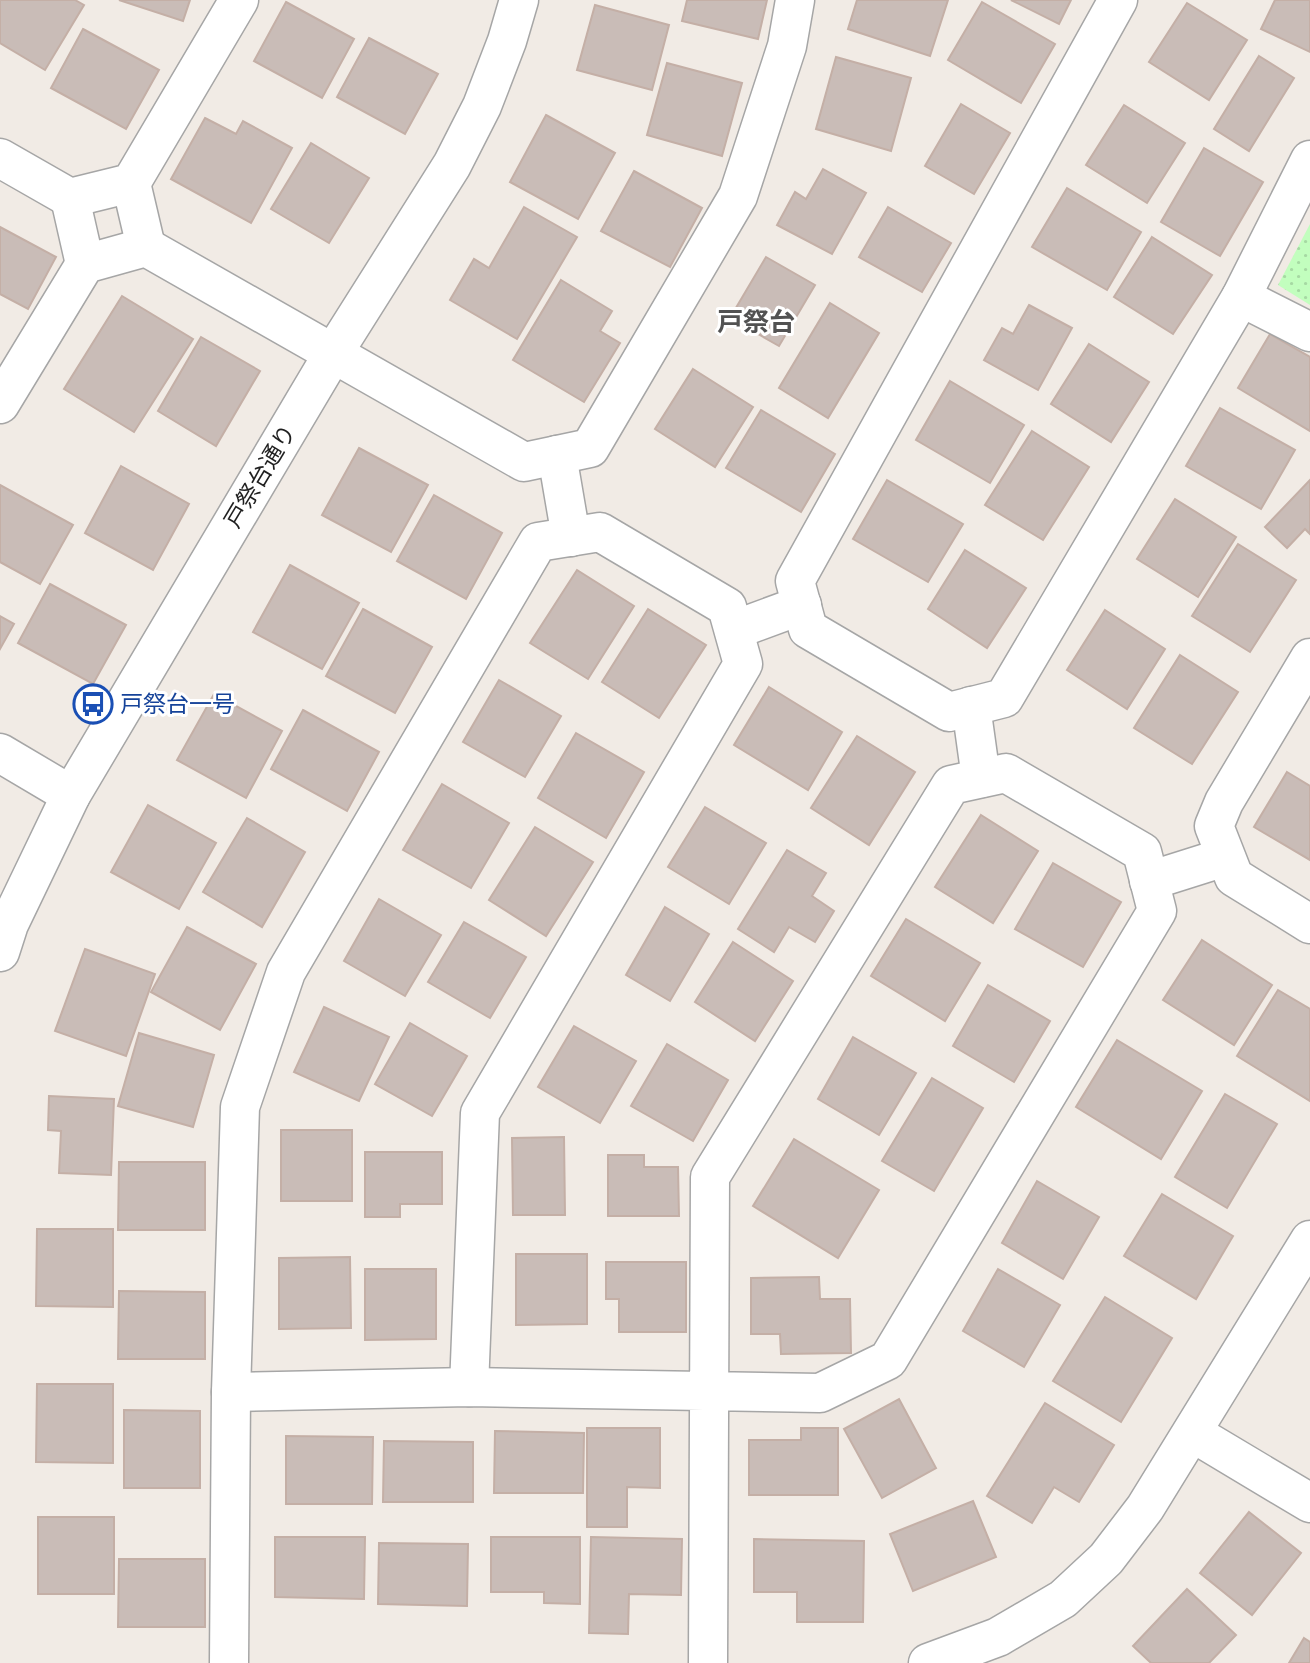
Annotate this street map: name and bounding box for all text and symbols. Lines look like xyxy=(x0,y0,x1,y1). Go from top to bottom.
district label: 戸祭台 xyxy=(717,308,795,339)
street label: 戸祭台通り xyxy=(219,420,302,533)
bus stop icon: 戸祭台一号 xyxy=(72,683,114,725)
place label: 戸祭台一号 xyxy=(120,691,235,719)

